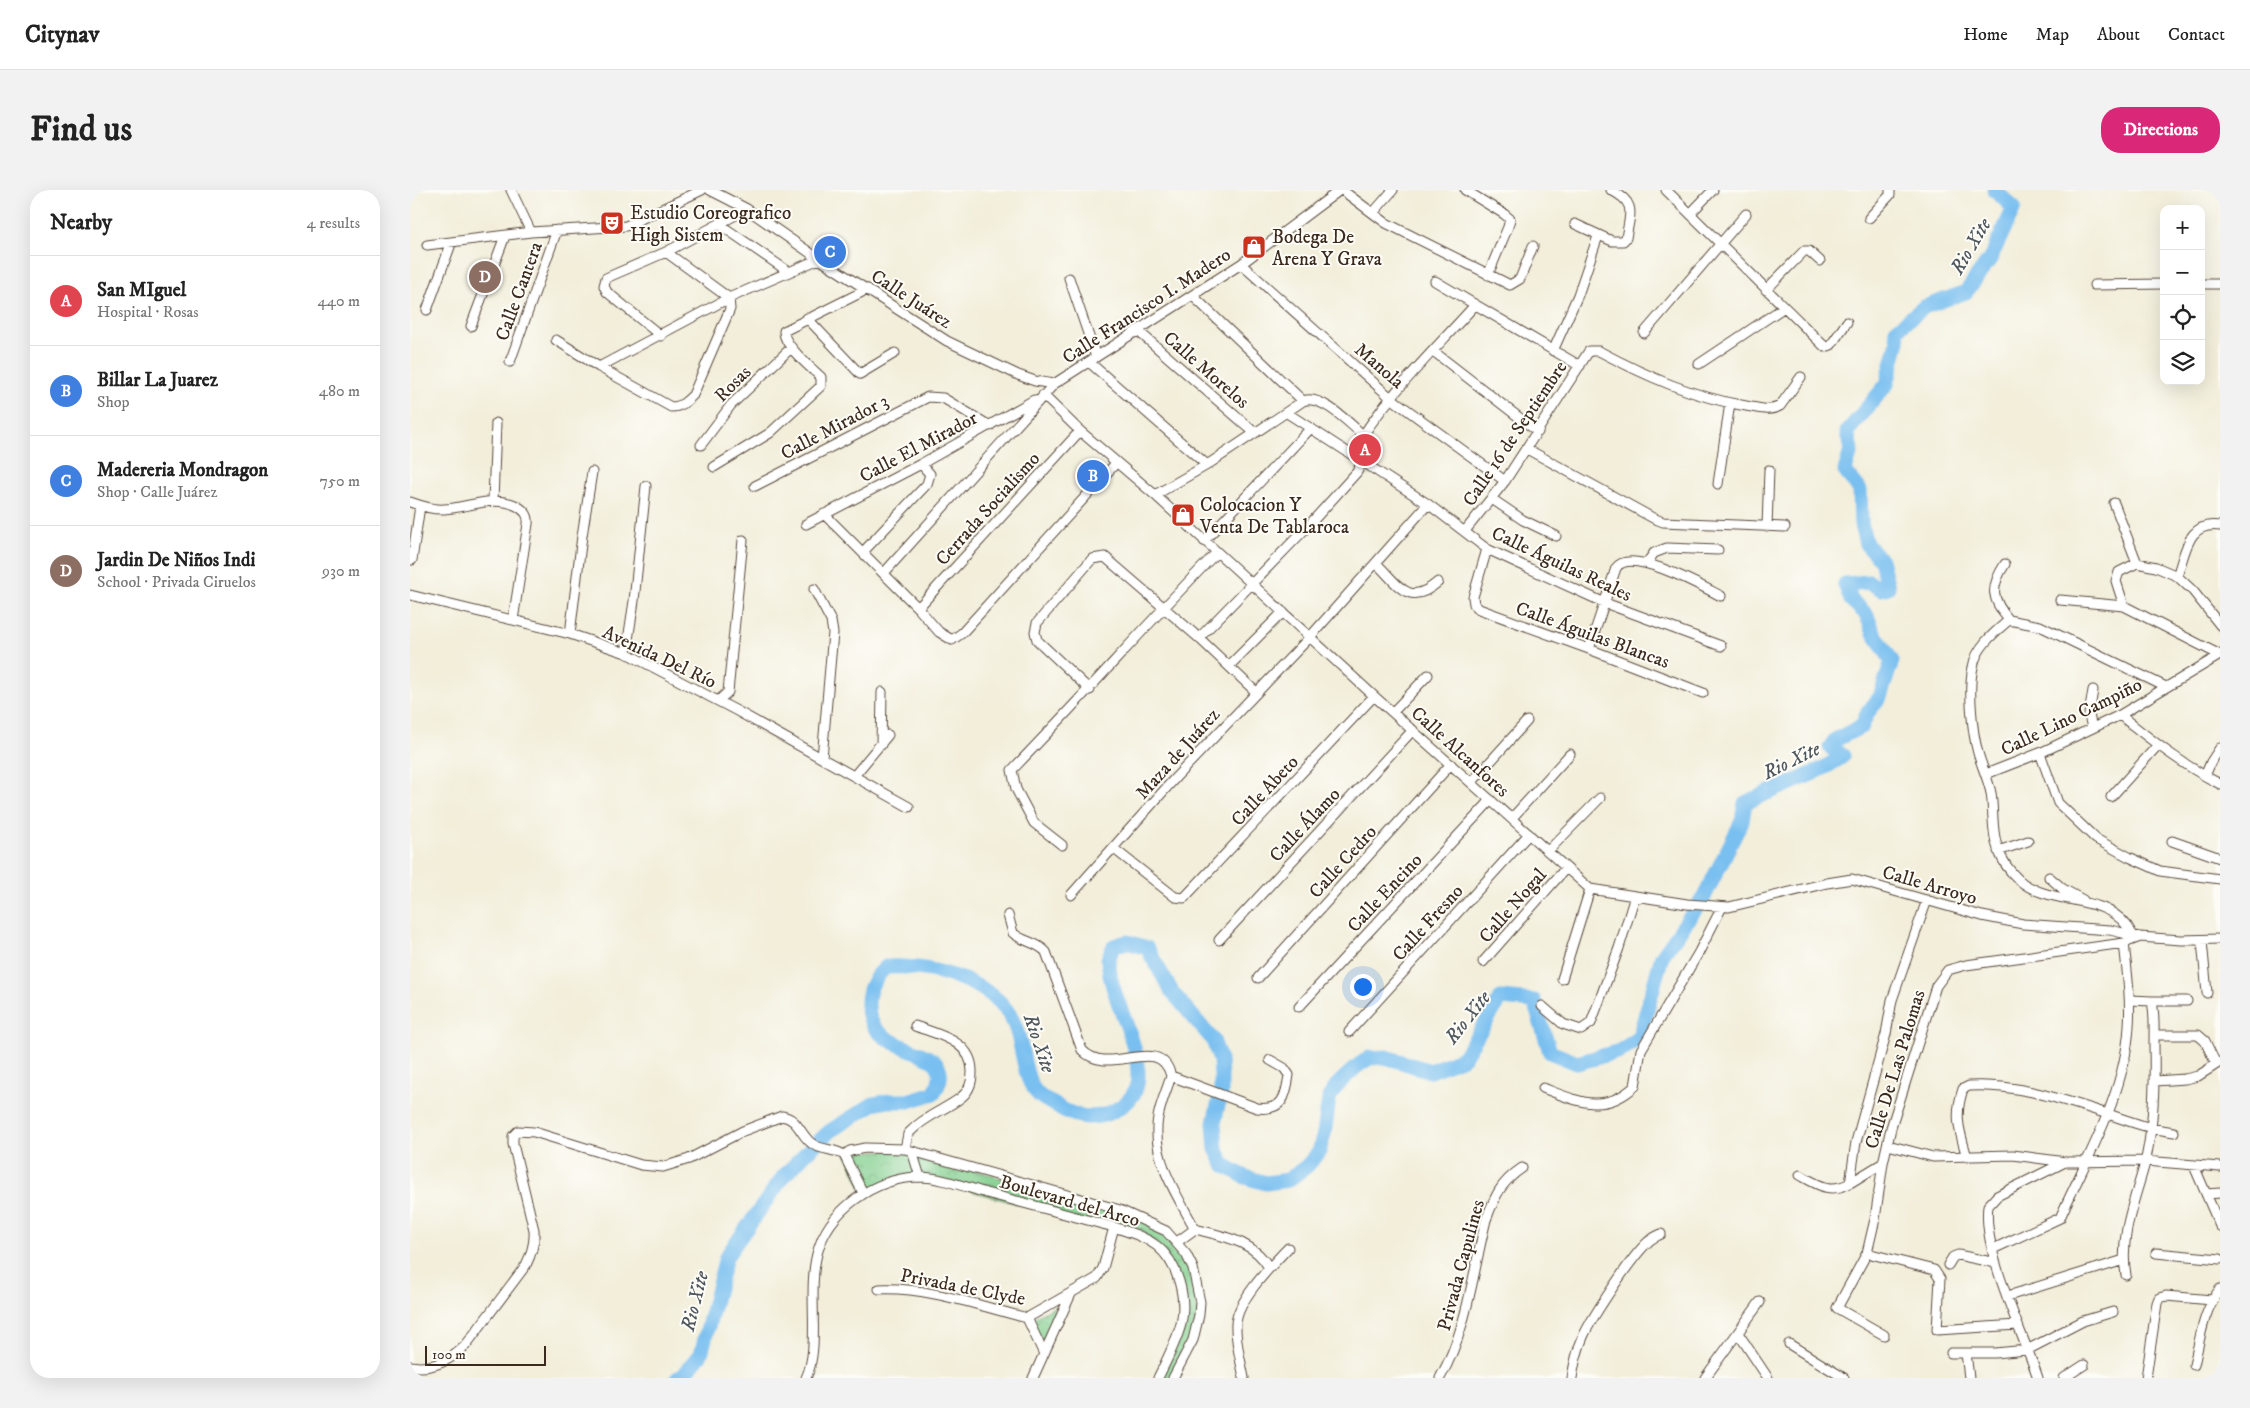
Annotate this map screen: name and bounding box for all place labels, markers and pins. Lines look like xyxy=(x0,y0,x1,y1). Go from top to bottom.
place label: Estudio Coreografico High Sistem xyxy=(630,202,791,247)
theatre icon: Estudio Coreografico High Sistem xyxy=(599,210,625,236)
place label: Bodega De Arena Y Grava xyxy=(1272,226,1382,271)
pin: C xyxy=(814,233,846,271)
shop icon: Bodega De Arena Y Grava xyxy=(1241,234,1267,260)
pin: D xyxy=(469,258,501,296)
pin: A xyxy=(1349,431,1381,469)
pin: B xyxy=(1077,457,1109,495)
place label: Colocacion Y Venta De Tablaroca xyxy=(1199,494,1349,539)
shop icon: Colocacion Y Venta De Tablaroca xyxy=(1170,502,1196,528)

